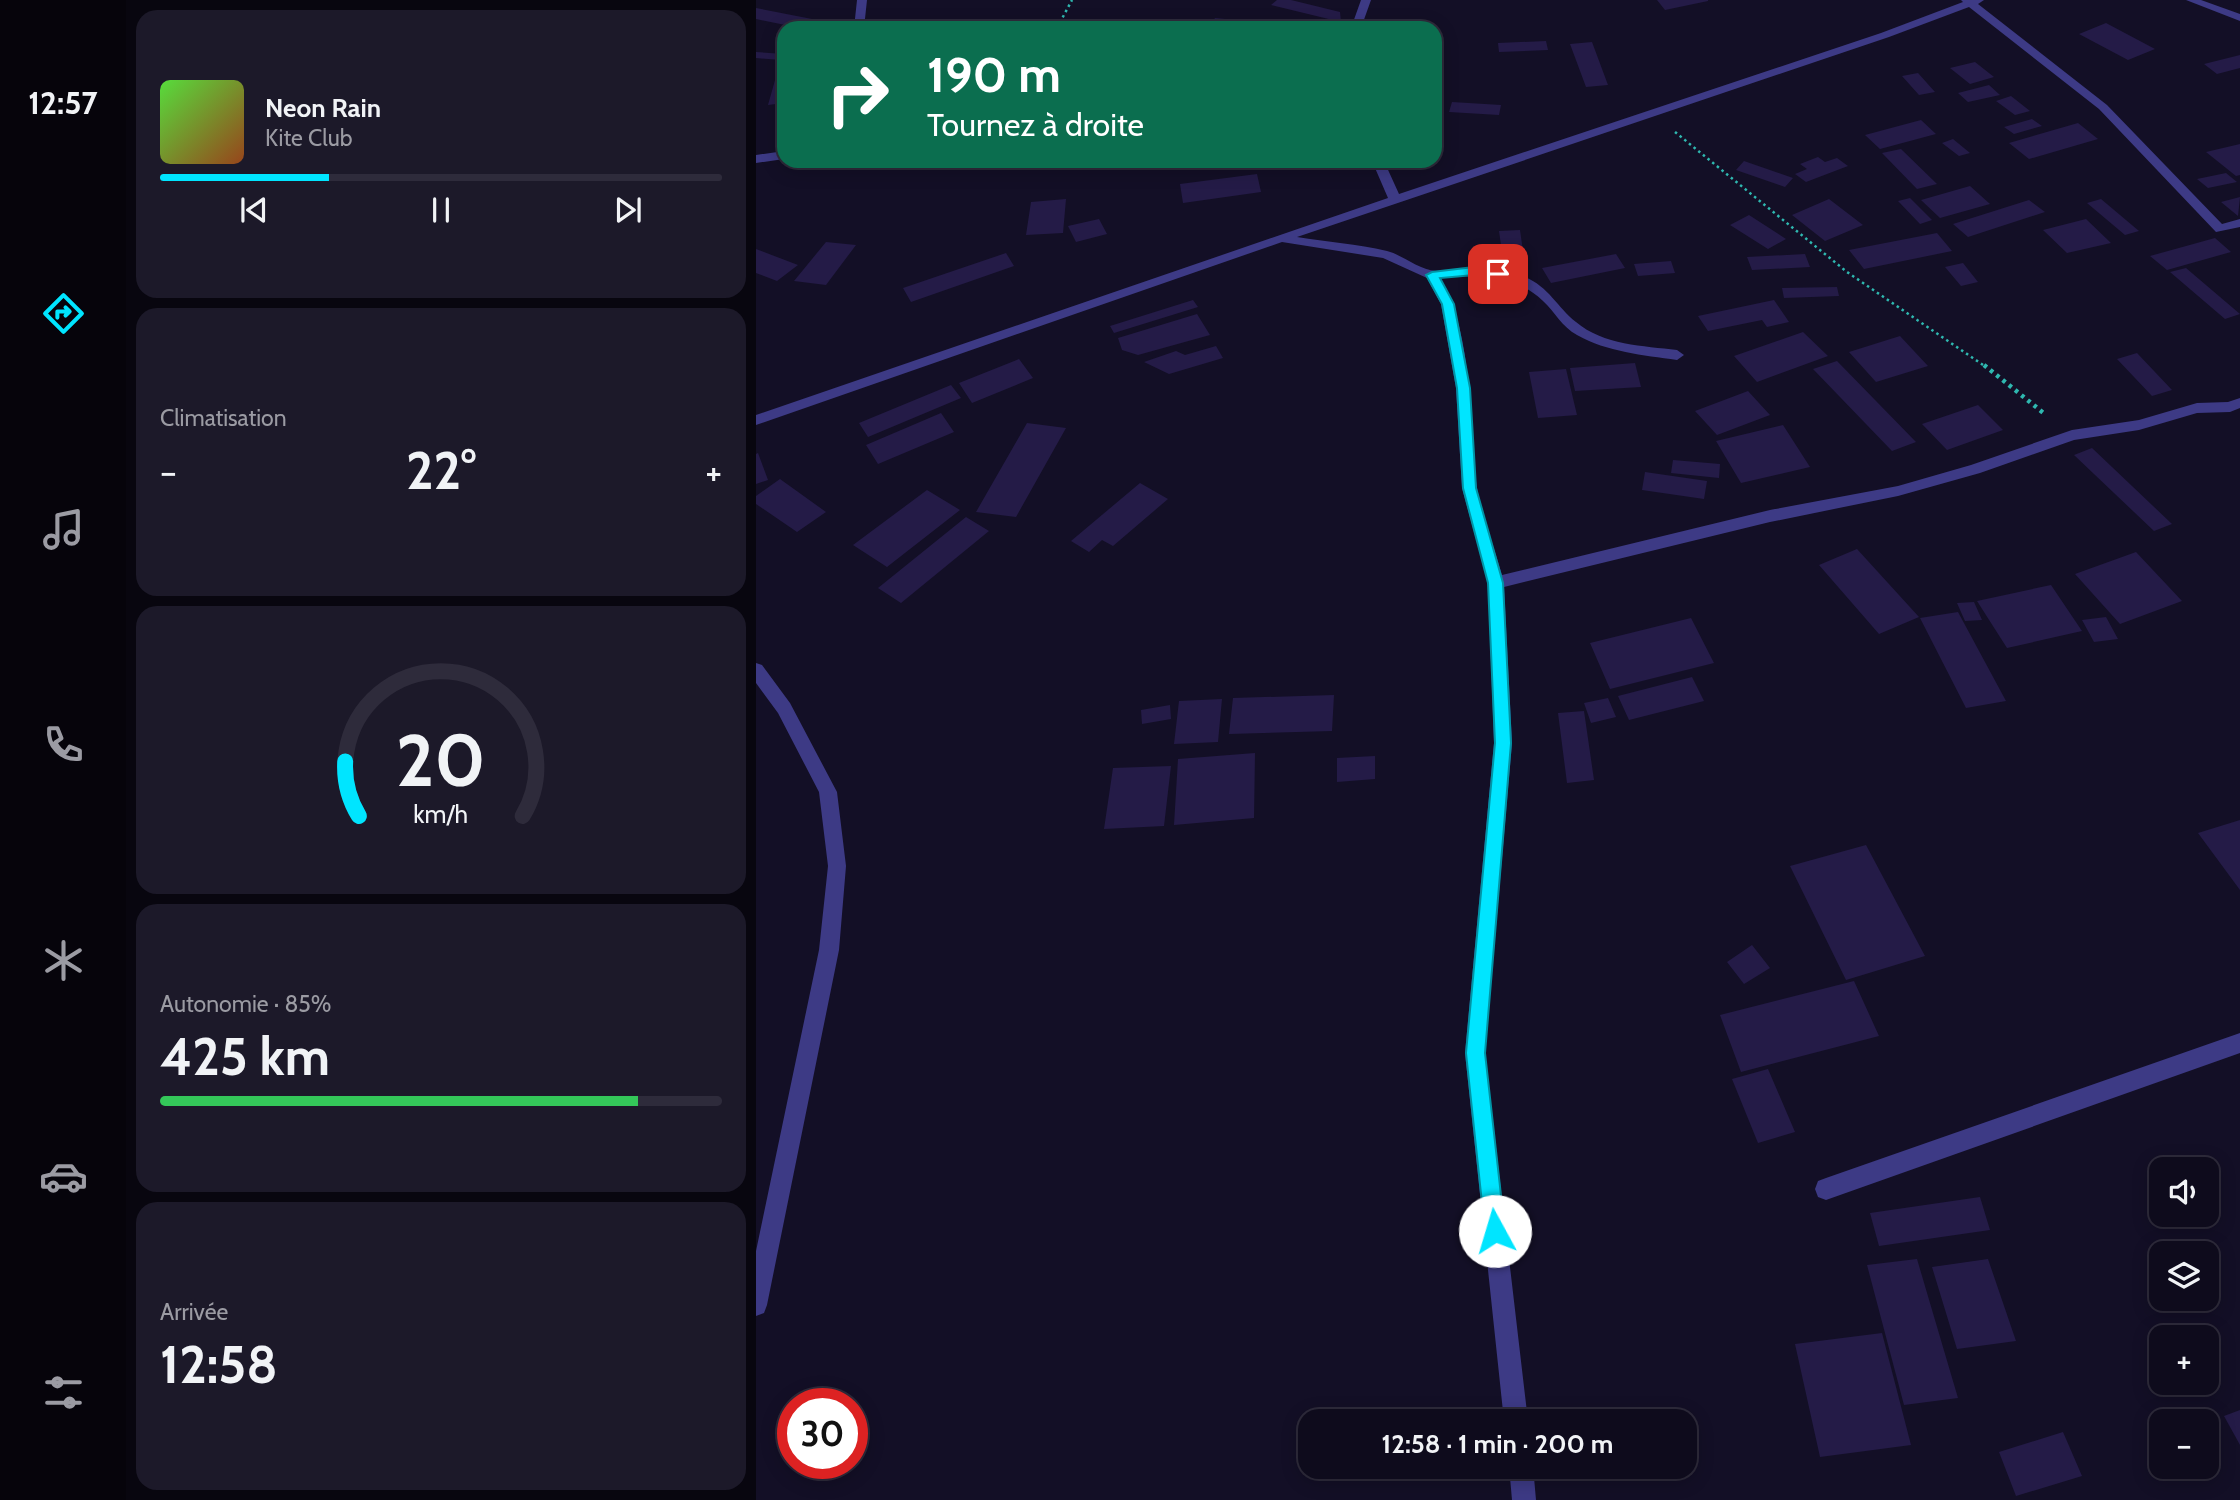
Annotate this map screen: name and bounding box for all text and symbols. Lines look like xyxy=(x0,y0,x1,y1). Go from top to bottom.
text: 190 m xyxy=(927,45,1061,104)
icon: right xyxy=(812,49,903,140)
text: 12:57 xyxy=(28,83,98,122)
text: Neon Rain xyxy=(265,92,381,124)
text: Tournez à droite xyxy=(927,105,1144,144)
text: Kite Club xyxy=(265,124,352,152)
icon: previous xyxy=(235,191,273,229)
icon: pause xyxy=(422,191,460,229)
icon: next xyxy=(609,191,647,229)
pin xyxy=(1468,244,1528,304)
icon: arrive xyxy=(1479,255,1517,293)
icon: directions xyxy=(39,289,88,338)
text: Climatisation xyxy=(160,404,287,432)
text: 22° xyxy=(406,439,476,502)
text: − xyxy=(160,448,177,495)
text: + xyxy=(705,448,722,495)
icon: music xyxy=(39,505,88,554)
text: 20 xyxy=(396,716,486,804)
icon: phone xyxy=(39,720,88,769)
text: km/h xyxy=(414,799,468,829)
icon: climate xyxy=(39,936,88,985)
text: Autonomie · 85% xyxy=(160,990,331,1018)
text: 425 km xyxy=(160,1025,330,1088)
icon: car xyxy=(39,1152,88,1201)
map controls xyxy=(2149,1157,2219,1479)
button: sound xyxy=(2149,1157,2219,1227)
position arrow xyxy=(1458,1194,1532,1268)
button: layers xyxy=(2149,1241,2219,1311)
text: Arrivée xyxy=(160,1298,228,1326)
button: + xyxy=(2149,1325,2219,1395)
text: 12:58 xyxy=(160,1333,278,1396)
icon: filters xyxy=(39,1368,88,1417)
speed limit sign: 30 xyxy=(777,1388,868,1479)
button: − xyxy=(2149,1409,2219,1479)
text: 12:58 · 1 min · 200 m xyxy=(1382,1428,1613,1460)

